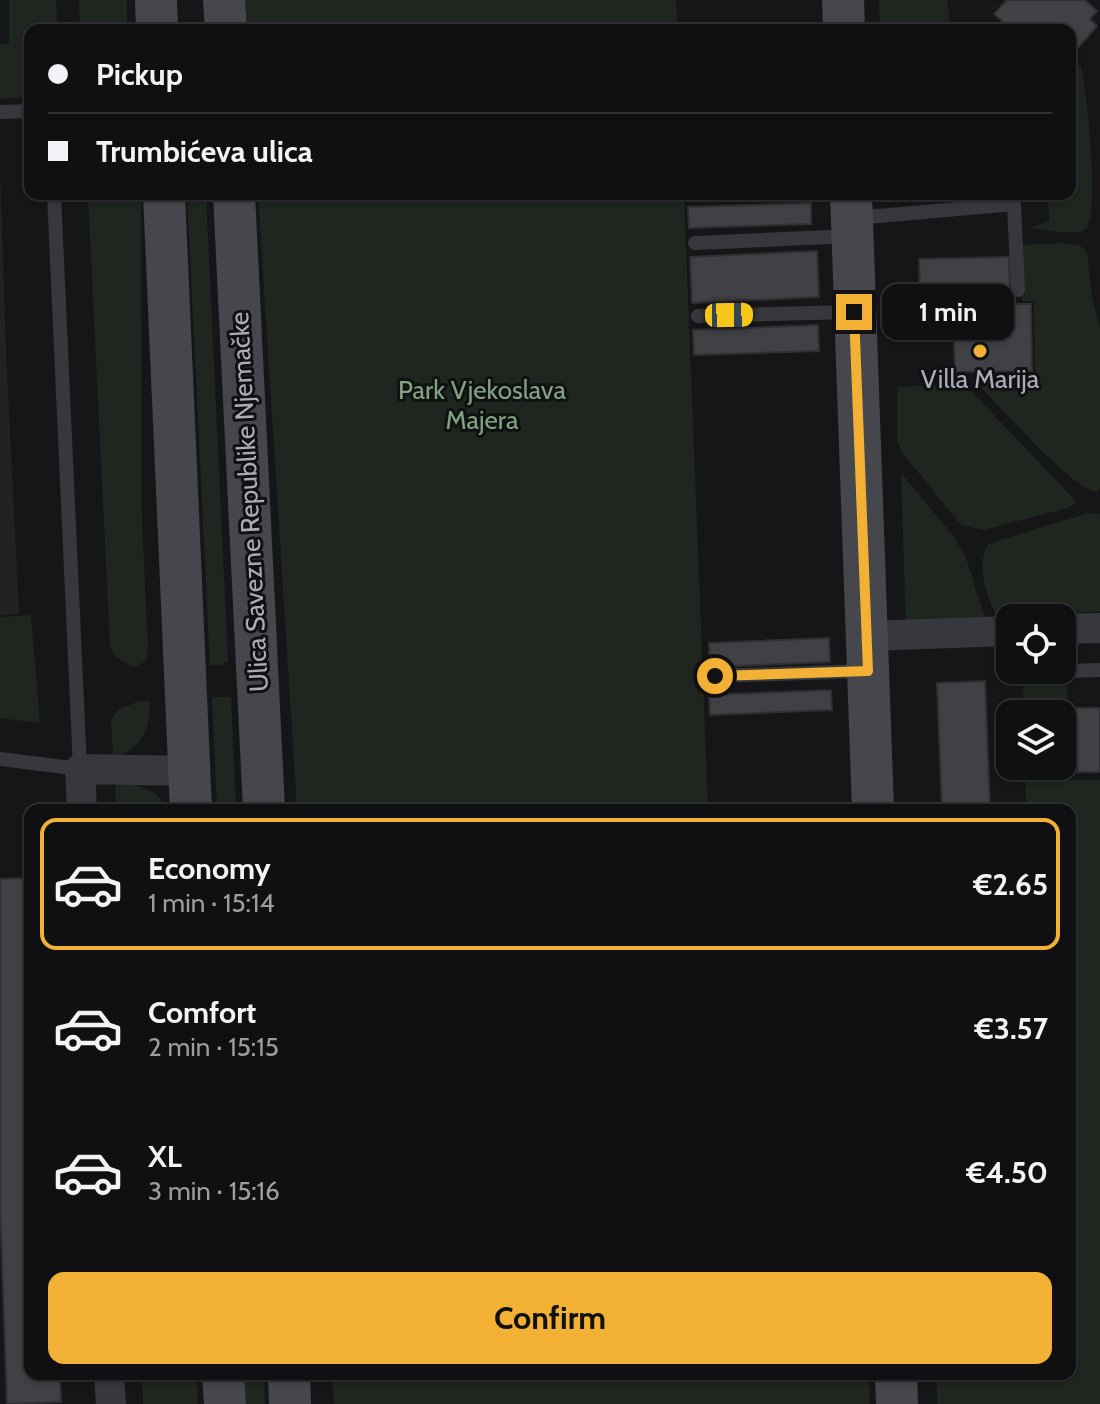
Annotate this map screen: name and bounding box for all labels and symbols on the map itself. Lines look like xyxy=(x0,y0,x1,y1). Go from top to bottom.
callout: 1 min xyxy=(882,284,1014,340)
route end xyxy=(836,294,872,330)
car xyxy=(705,303,753,327)
street label: Ulica Savezne Republike Njemačke xyxy=(223,311,275,693)
marker: Villa Marija xyxy=(971,342,989,360)
place label: Villa Marija xyxy=(921,363,1040,395)
park label: Park Vjekoslava Majera xyxy=(398,374,566,436)
route start xyxy=(697,658,733,694)

